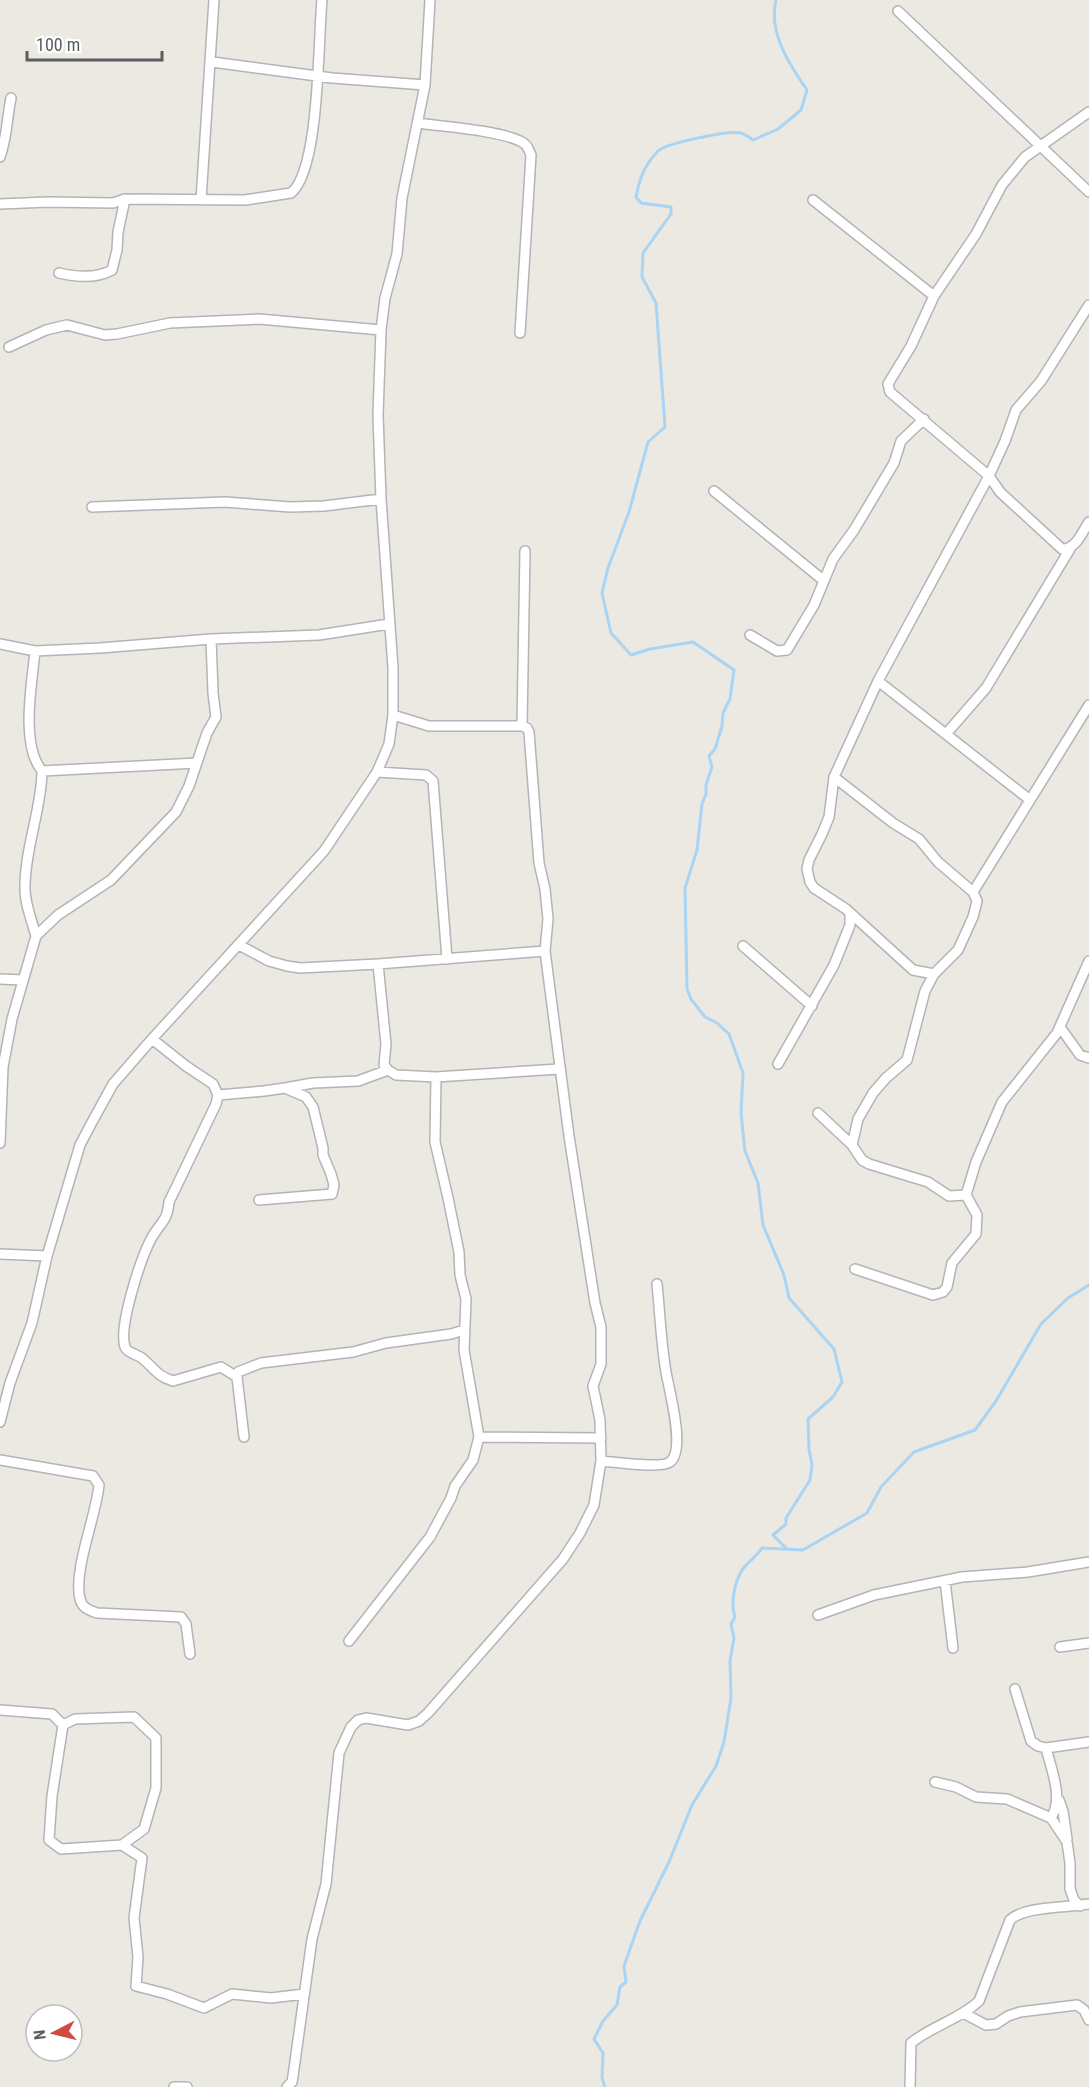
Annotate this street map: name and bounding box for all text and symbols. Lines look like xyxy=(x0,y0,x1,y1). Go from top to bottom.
scale bar xyxy=(27,24,162,62)
text: 100 m xyxy=(36,34,80,55)
north arrow xyxy=(24,2003,84,2063)
text: N xyxy=(30,2029,50,2041)

